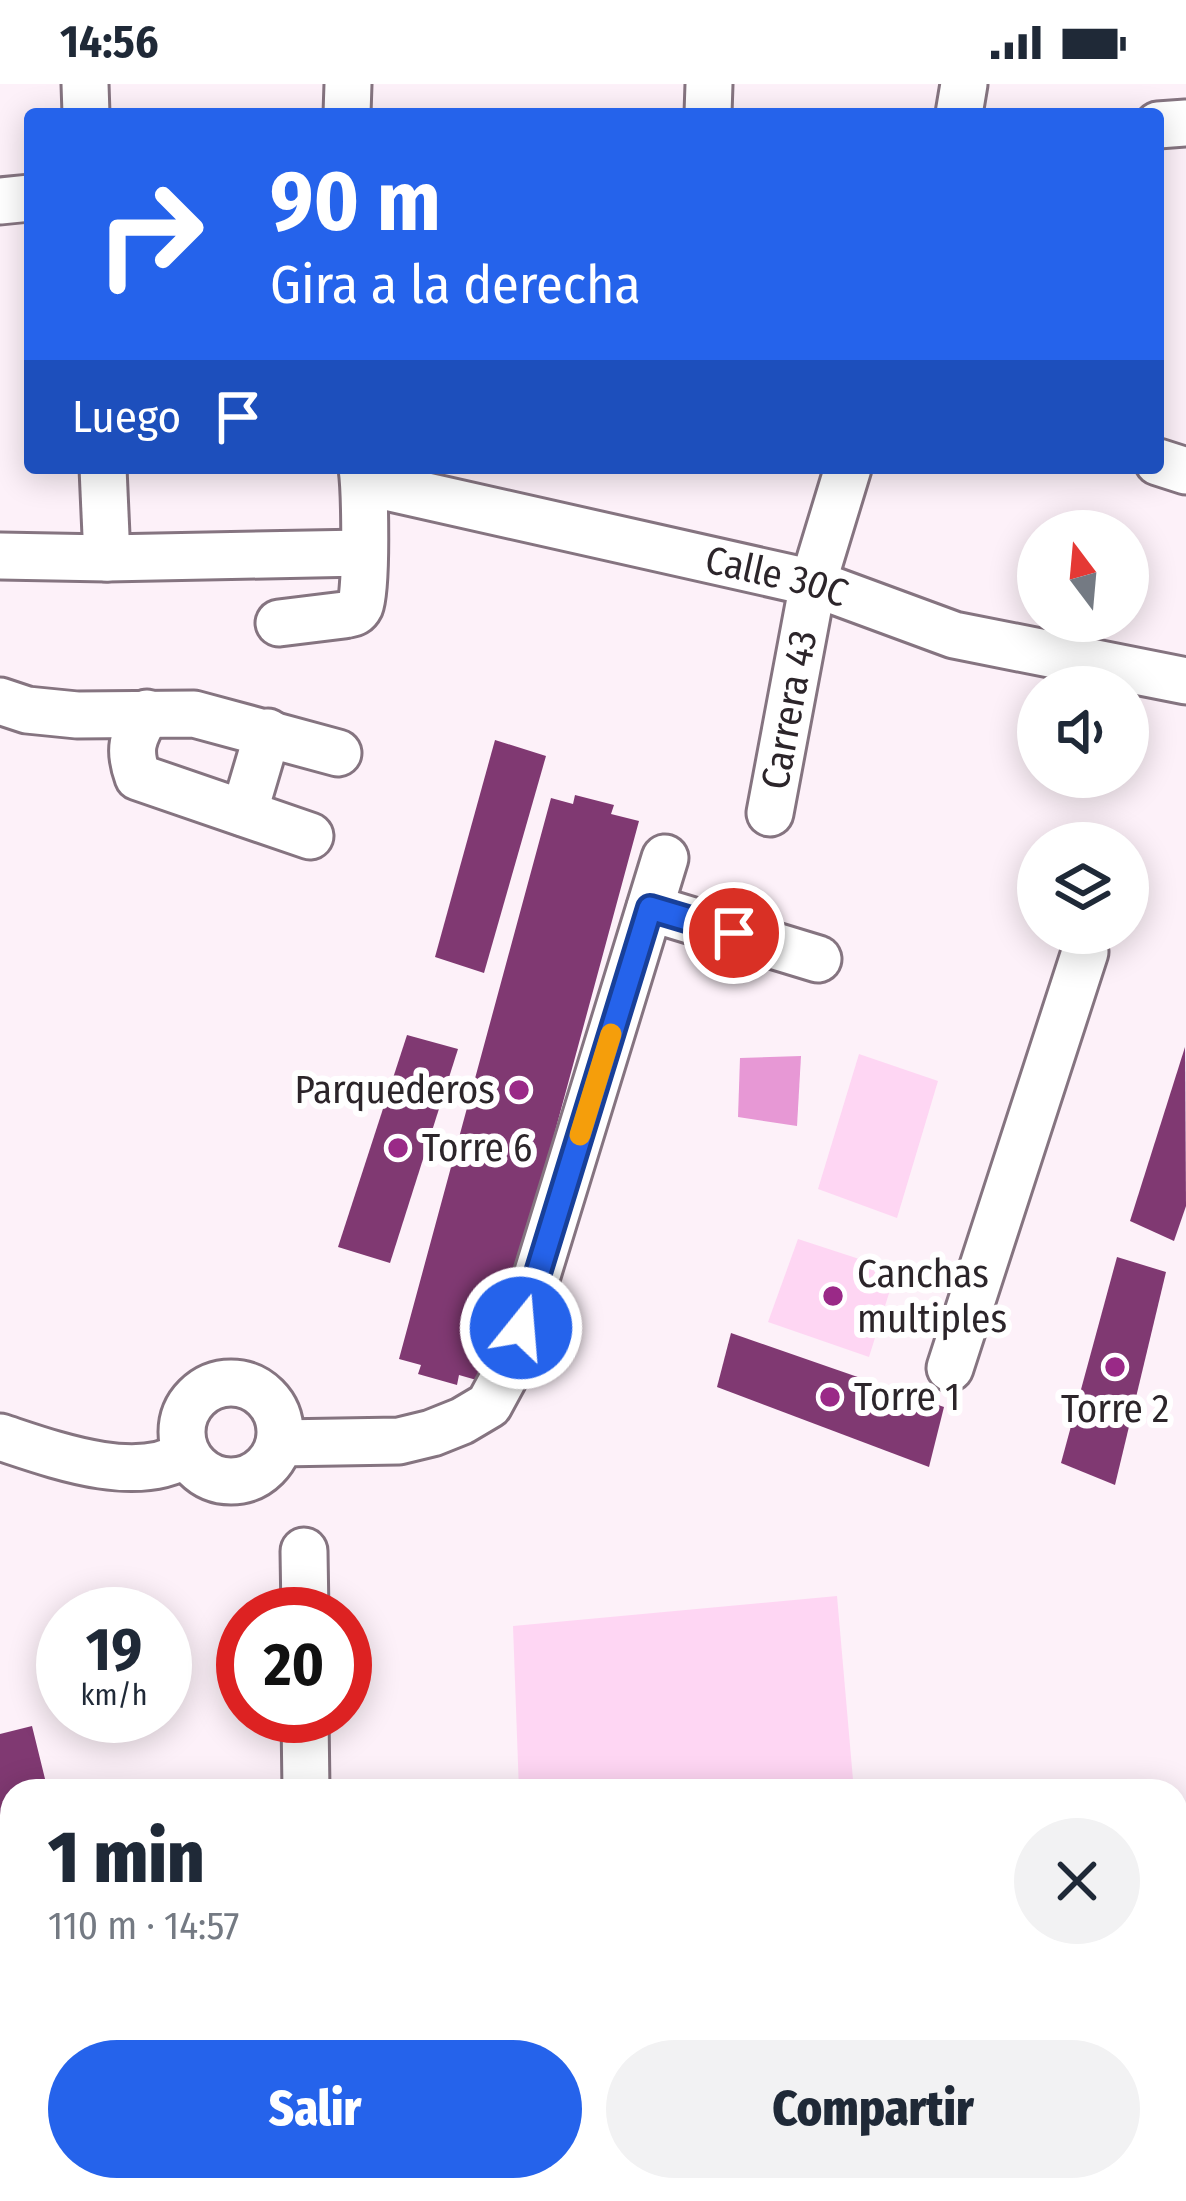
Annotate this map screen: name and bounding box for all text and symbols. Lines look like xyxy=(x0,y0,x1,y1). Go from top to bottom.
text: 14:56 xyxy=(60,15,158,69)
text: 90 m xyxy=(270,151,441,252)
icon: right xyxy=(72,156,228,312)
text: Gira a la derecha xyxy=(270,253,641,317)
icon: arrive xyxy=(205,384,271,450)
text: Luego xyxy=(72,390,181,444)
north arrow xyxy=(1017,510,1149,642)
map controls xyxy=(1017,510,1149,954)
street label: Calle 30C xyxy=(701,537,854,617)
street label: Carrera 43 xyxy=(752,627,827,793)
button: sound xyxy=(1017,666,1149,798)
button: layers xyxy=(1017,822,1149,954)
pin xyxy=(683,882,785,984)
icon: arrive xyxy=(701,900,767,966)
place label: Parquederos xyxy=(295,1067,495,1113)
marker: Parquederos xyxy=(506,1077,532,1103)
place label: Torre 6 xyxy=(422,1125,532,1171)
marker: Torre 6 xyxy=(385,1135,411,1161)
place label: Canchas multiples xyxy=(857,1251,1007,1342)
position arrow xyxy=(458,1265,584,1391)
marker: Canchas multiples xyxy=(820,1283,846,1309)
marker: Torre 2 xyxy=(1102,1354,1128,1380)
place label: Torre 1 xyxy=(854,1374,960,1420)
marker: Torre 1 xyxy=(817,1384,843,1410)
place label: Torre 2 xyxy=(1061,1386,1169,1432)
speed limit sign: 20 xyxy=(216,1587,372,1743)
text: 19 xyxy=(86,1614,142,1686)
text: km/h xyxy=(81,1677,147,1713)
text: 1 min xyxy=(48,1815,205,1901)
button: close xyxy=(1014,1818,1140,1944)
text: 110 m · 14:57 xyxy=(48,1903,239,1949)
button: Salir xyxy=(48,2040,582,2178)
button: Compartir xyxy=(606,2040,1140,2178)

